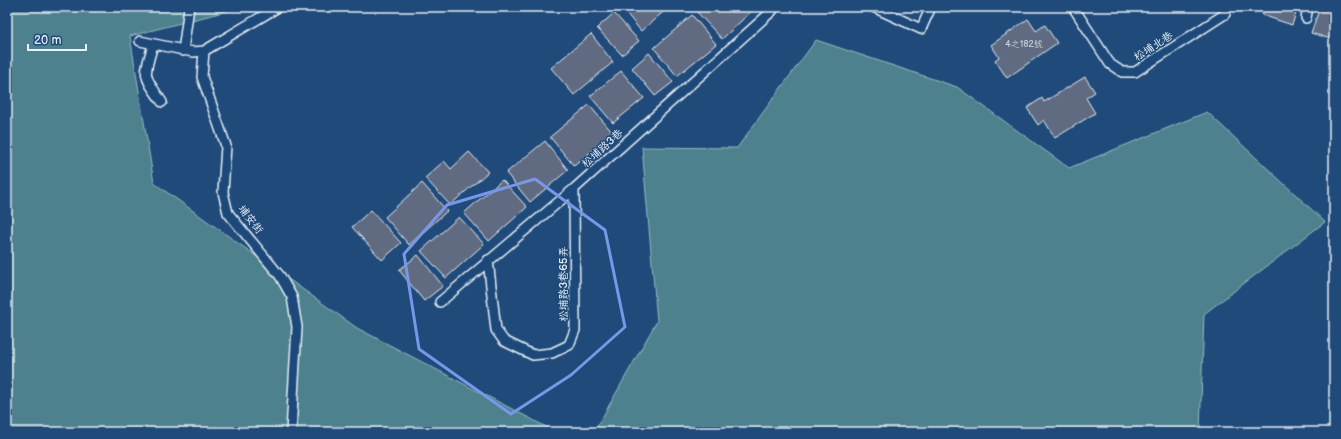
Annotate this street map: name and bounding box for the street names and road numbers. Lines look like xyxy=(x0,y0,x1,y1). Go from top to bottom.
street label: 松埔北巷 xyxy=(1131,29,1175,64)
street label: 松埔路3巷 xyxy=(579,127,626,170)
street label: 埔安街 xyxy=(235,202,267,237)
street label: 松埔路3巷65弄 xyxy=(557,247,570,321)

